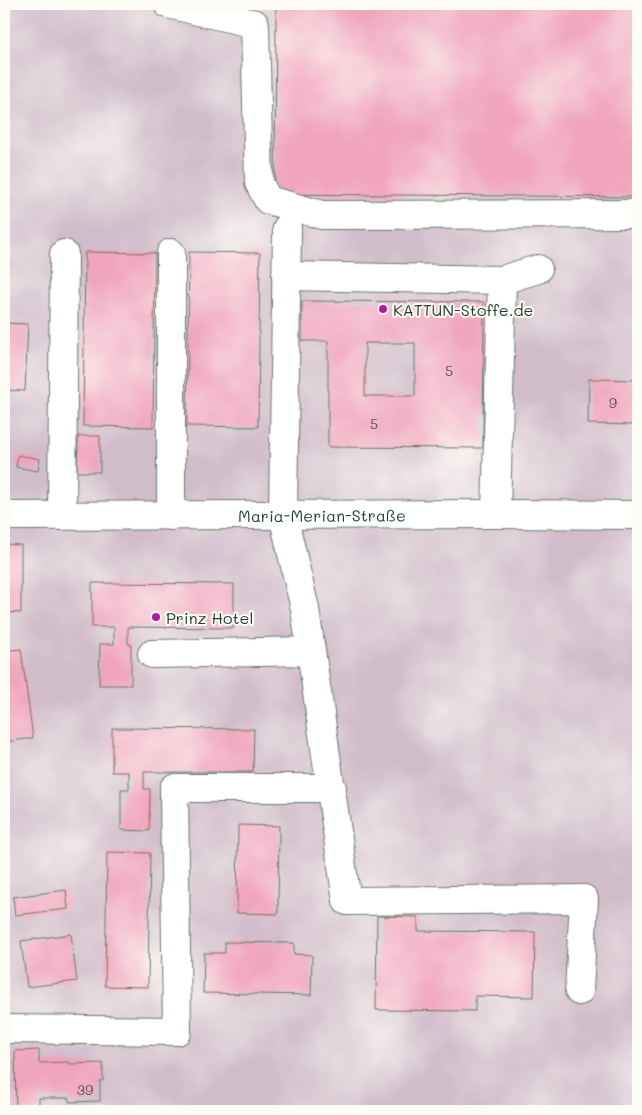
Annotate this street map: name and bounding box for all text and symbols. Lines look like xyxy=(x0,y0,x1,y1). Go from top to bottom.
place label: KATTUN-Stoffe.de xyxy=(393,299,534,320)
marker: KATTUN-Stoffe.de xyxy=(377,303,389,315)
house number: 5 xyxy=(445,361,453,380)
house number: 9 xyxy=(609,393,617,412)
house number: 5 xyxy=(370,414,378,433)
street label: Maria-Merian-Straße xyxy=(238,504,406,526)
place label: Prinz Hotel xyxy=(166,607,253,628)
marker: Prinz Hotel xyxy=(150,611,162,623)
house number: 39 xyxy=(77,1080,93,1099)

